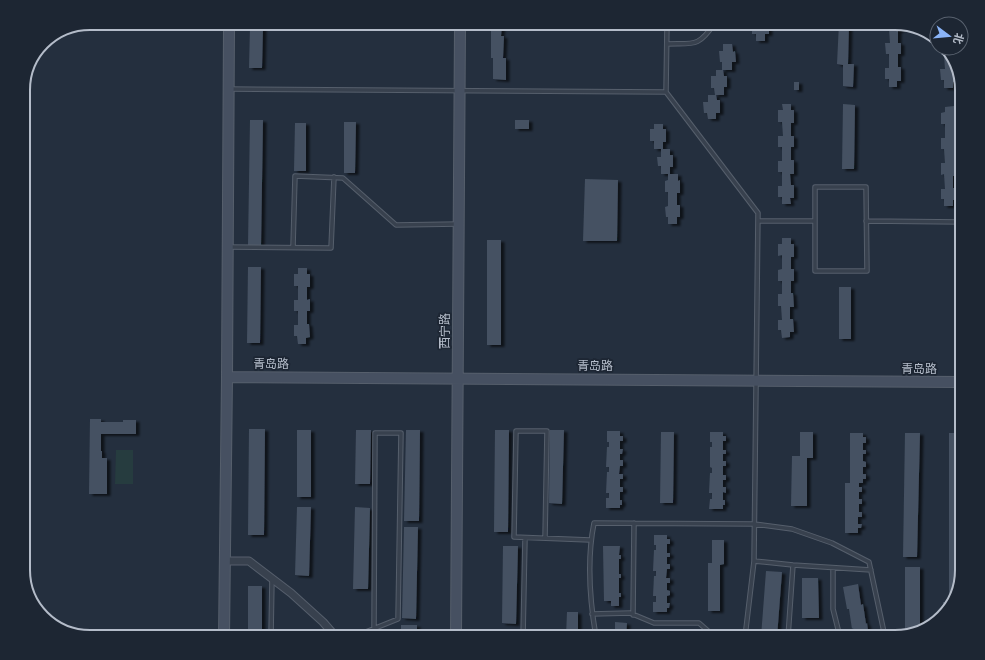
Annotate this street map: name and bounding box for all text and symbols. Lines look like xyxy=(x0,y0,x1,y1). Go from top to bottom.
north arrow xyxy=(929,16,969,56)
text: 北 xyxy=(950,32,968,46)
street label: 西宁路 xyxy=(436,313,453,349)
street label: 青岛路 xyxy=(253,355,289,372)
street label: 青岛路 xyxy=(577,357,613,374)
street label: 青岛路 xyxy=(901,360,937,377)

